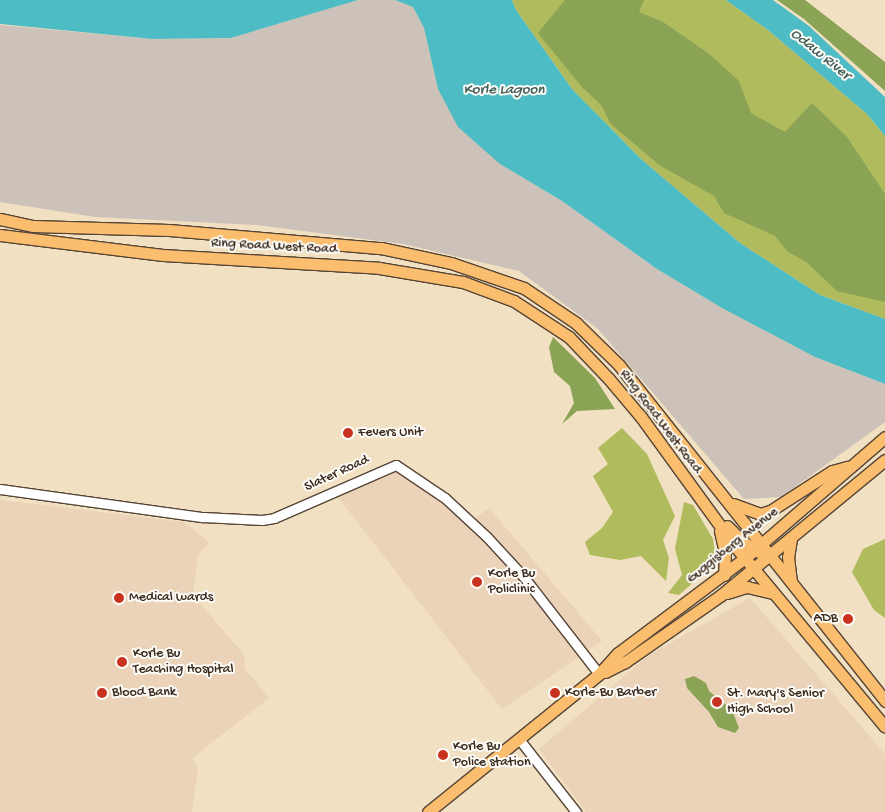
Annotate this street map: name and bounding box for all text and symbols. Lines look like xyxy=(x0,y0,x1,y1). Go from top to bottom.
water label: Odaw River xyxy=(786,25,854,85)
water label: Korle Lagoon xyxy=(463,82,545,100)
street label: Ring Road West Road xyxy=(211,235,337,259)
street label: Ring Road West Road xyxy=(615,367,705,477)
place label: Fevers Unit xyxy=(358,425,423,441)
marker: Fevers Unit xyxy=(342,427,354,439)
street label: Slater Road xyxy=(302,452,372,496)
street label: Guggisberg Avenue xyxy=(684,504,782,588)
place label: Korle Bu Policlinic xyxy=(488,566,535,598)
marker: Korle Bu Policlinic xyxy=(470,575,484,589)
place label: Medical wards xyxy=(129,590,213,606)
marker: Medical wards xyxy=(113,592,125,604)
place label: ADB xyxy=(813,611,838,627)
marker: ADB xyxy=(842,613,854,625)
place label: Korle Bu Teaching Hospital xyxy=(133,646,234,679)
marker: Korle Bu Teaching Hospital xyxy=(115,655,129,669)
place label: Blood Bank xyxy=(112,685,176,701)
place label: Korle-Bu Barber xyxy=(565,685,656,701)
place label: St. Mary's Senior High School xyxy=(727,686,824,719)
marker: Blood Bank xyxy=(96,687,108,699)
marker: Korle-Bu Barber xyxy=(549,687,561,699)
marker: St. Mary's Senior High School xyxy=(711,696,723,708)
place label: Korle Bu Police station xyxy=(453,739,531,772)
marker: Korle Bu Police station xyxy=(437,749,449,761)

